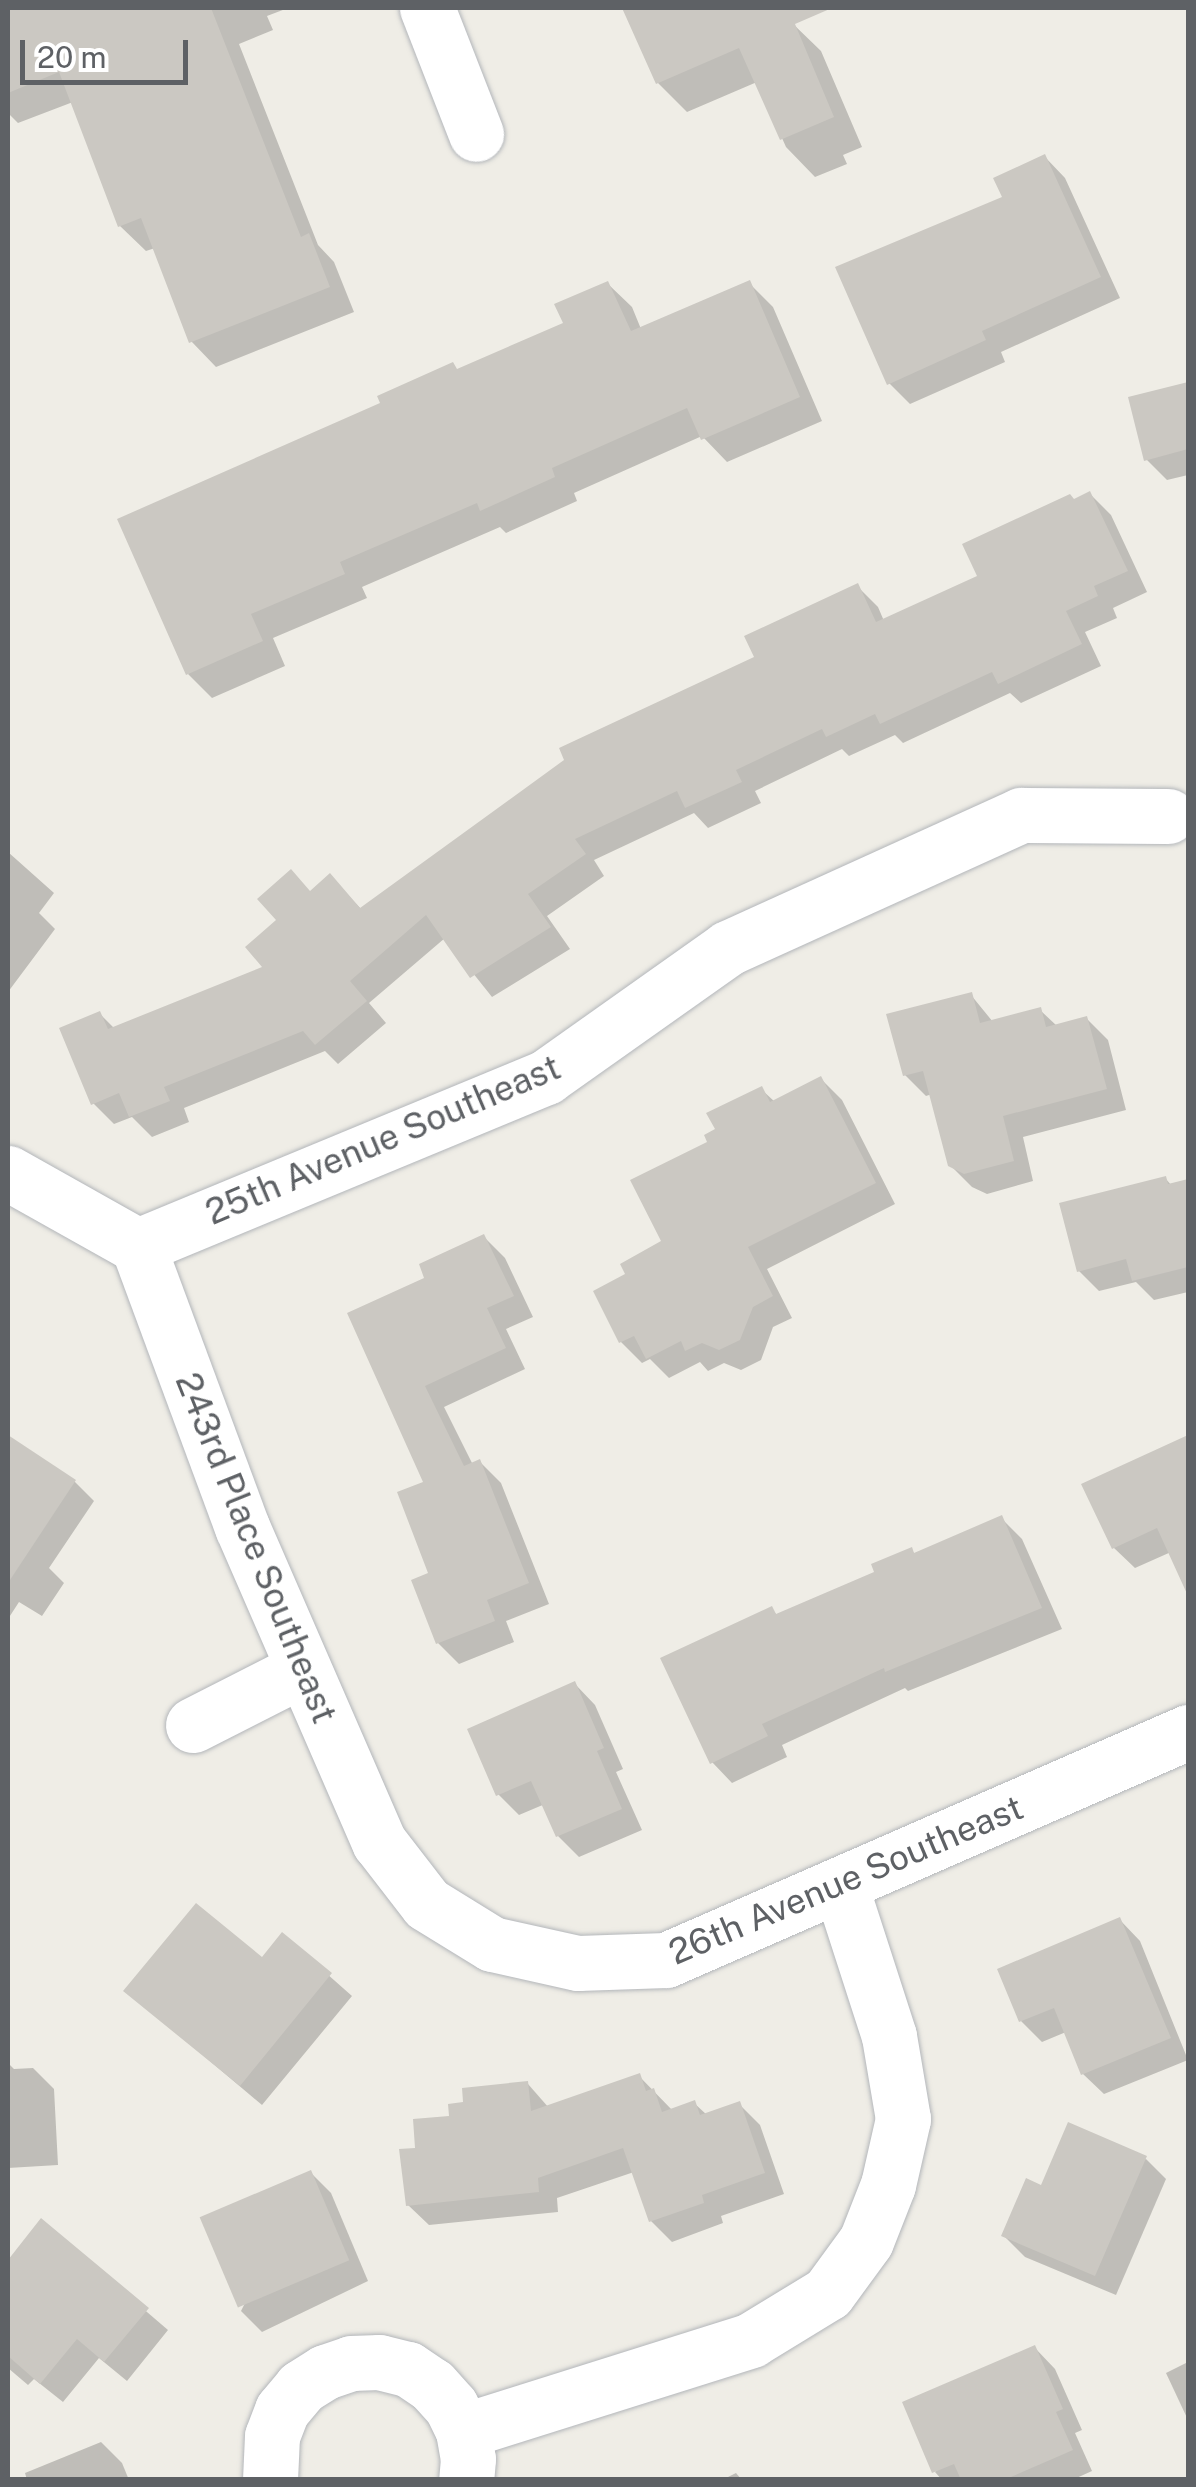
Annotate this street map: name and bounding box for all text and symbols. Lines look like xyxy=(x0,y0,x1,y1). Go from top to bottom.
scale bar xyxy=(25,20,192,82)
text: 20 m xyxy=(37,39,106,75)
street label: 25th Avenue Southeast xyxy=(199,1046,567,1234)
street label: 243rd Place Southeast xyxy=(166,1367,346,1729)
street label: 26th Avenue Southeast xyxy=(663,1786,1029,1974)

